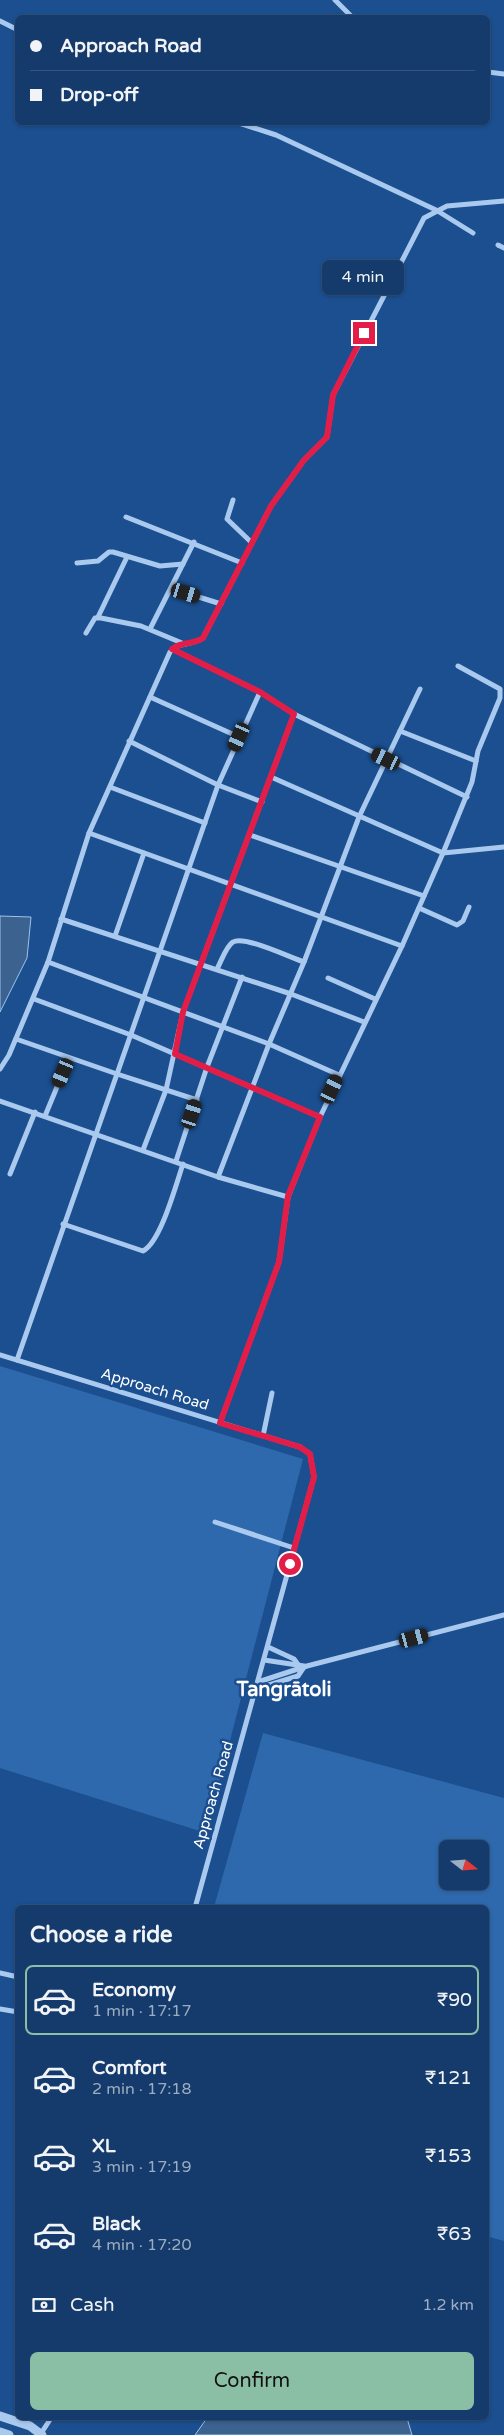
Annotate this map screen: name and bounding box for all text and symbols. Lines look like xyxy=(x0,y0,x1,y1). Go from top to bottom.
text: Approach Road xyxy=(60,35,202,57)
text: Drop-off xyxy=(60,84,139,106)
callout: 4 min xyxy=(323,260,405,296)
text: 4 min xyxy=(342,267,384,287)
route end xyxy=(353,322,375,344)
car xyxy=(169,581,202,605)
car xyxy=(226,720,251,754)
car xyxy=(369,746,402,772)
car xyxy=(50,1056,75,1090)
car xyxy=(318,1072,345,1106)
car xyxy=(180,1097,203,1131)
street label: Approach Road xyxy=(99,1364,211,1414)
route start xyxy=(279,1553,301,1575)
car xyxy=(397,1627,430,1649)
district label: Tangrātoli xyxy=(236,1678,331,1702)
street label: Approach Road xyxy=(189,1739,237,1851)
north arrow xyxy=(439,1840,489,1890)
map controls xyxy=(439,1840,489,1890)
text: Choose a ride xyxy=(30,1922,173,1948)
icon: car xyxy=(32,1978,77,2023)
text: Economy xyxy=(92,1979,176,2001)
text: ₹90 xyxy=(437,1989,472,2011)
text: 1 min · 17:17 xyxy=(92,2001,191,2021)
icon: car xyxy=(32,2056,77,2101)
text: Comfort xyxy=(92,2057,166,2079)
text: ₹121 xyxy=(425,2067,472,2089)
text: 2 min · 17:18 xyxy=(92,2079,191,2099)
icon: car xyxy=(32,2134,77,2179)
text: XL xyxy=(92,2135,116,2157)
text: ₹153 xyxy=(425,2145,472,2167)
text: 3 min · 17:19 xyxy=(92,2157,191,2177)
icon: car xyxy=(32,2212,77,2257)
text: Black xyxy=(92,2213,141,2235)
text: ₹63 xyxy=(437,2223,472,2245)
text: 4 min · 17:20 xyxy=(92,2235,191,2255)
icon: cash xyxy=(30,2291,58,2319)
text: Cash xyxy=(70,2294,115,2316)
text: 1.2 km xyxy=(422,2295,474,2315)
button: Confirm xyxy=(30,2352,474,2410)

